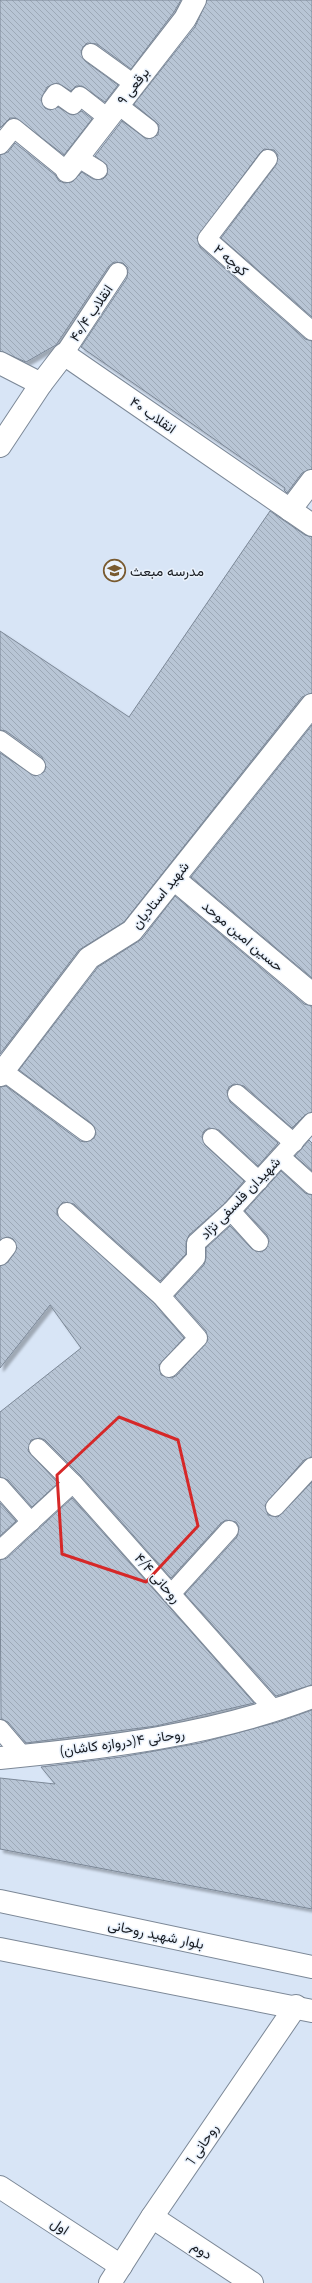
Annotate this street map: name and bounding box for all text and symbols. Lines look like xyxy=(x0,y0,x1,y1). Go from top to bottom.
street label: برقعی ۹ xyxy=(113,64,153,108)
street label: کوچه ۲ xyxy=(209,240,252,281)
street label: انقلاب ۴۰/۴ xyxy=(65,281,117,345)
street label: انقلاب ۴۰ xyxy=(126,393,180,437)
school or university icon: مدرسه مبعث xyxy=(102,558,128,584)
place label: مدرسه مبعث xyxy=(130,562,204,580)
street label: شهید استادیان xyxy=(127,858,193,932)
street label: حسین امین موحد xyxy=(198,897,288,975)
street label: شهیدان فلسفی نژاد xyxy=(196,1153,284,1243)
street label: روحانی ۴/۴ xyxy=(131,1549,185,1607)
street label: روحانی ۴(دروازه کاشان) xyxy=(58,1724,186,1760)
street label: بلوار شهید روحانی xyxy=(106,1915,206,1953)
street label: روحانی 1 xyxy=(182,2120,222,2168)
street label: اول xyxy=(47,2213,73,2239)
street label: دوم xyxy=(188,2237,216,2263)

